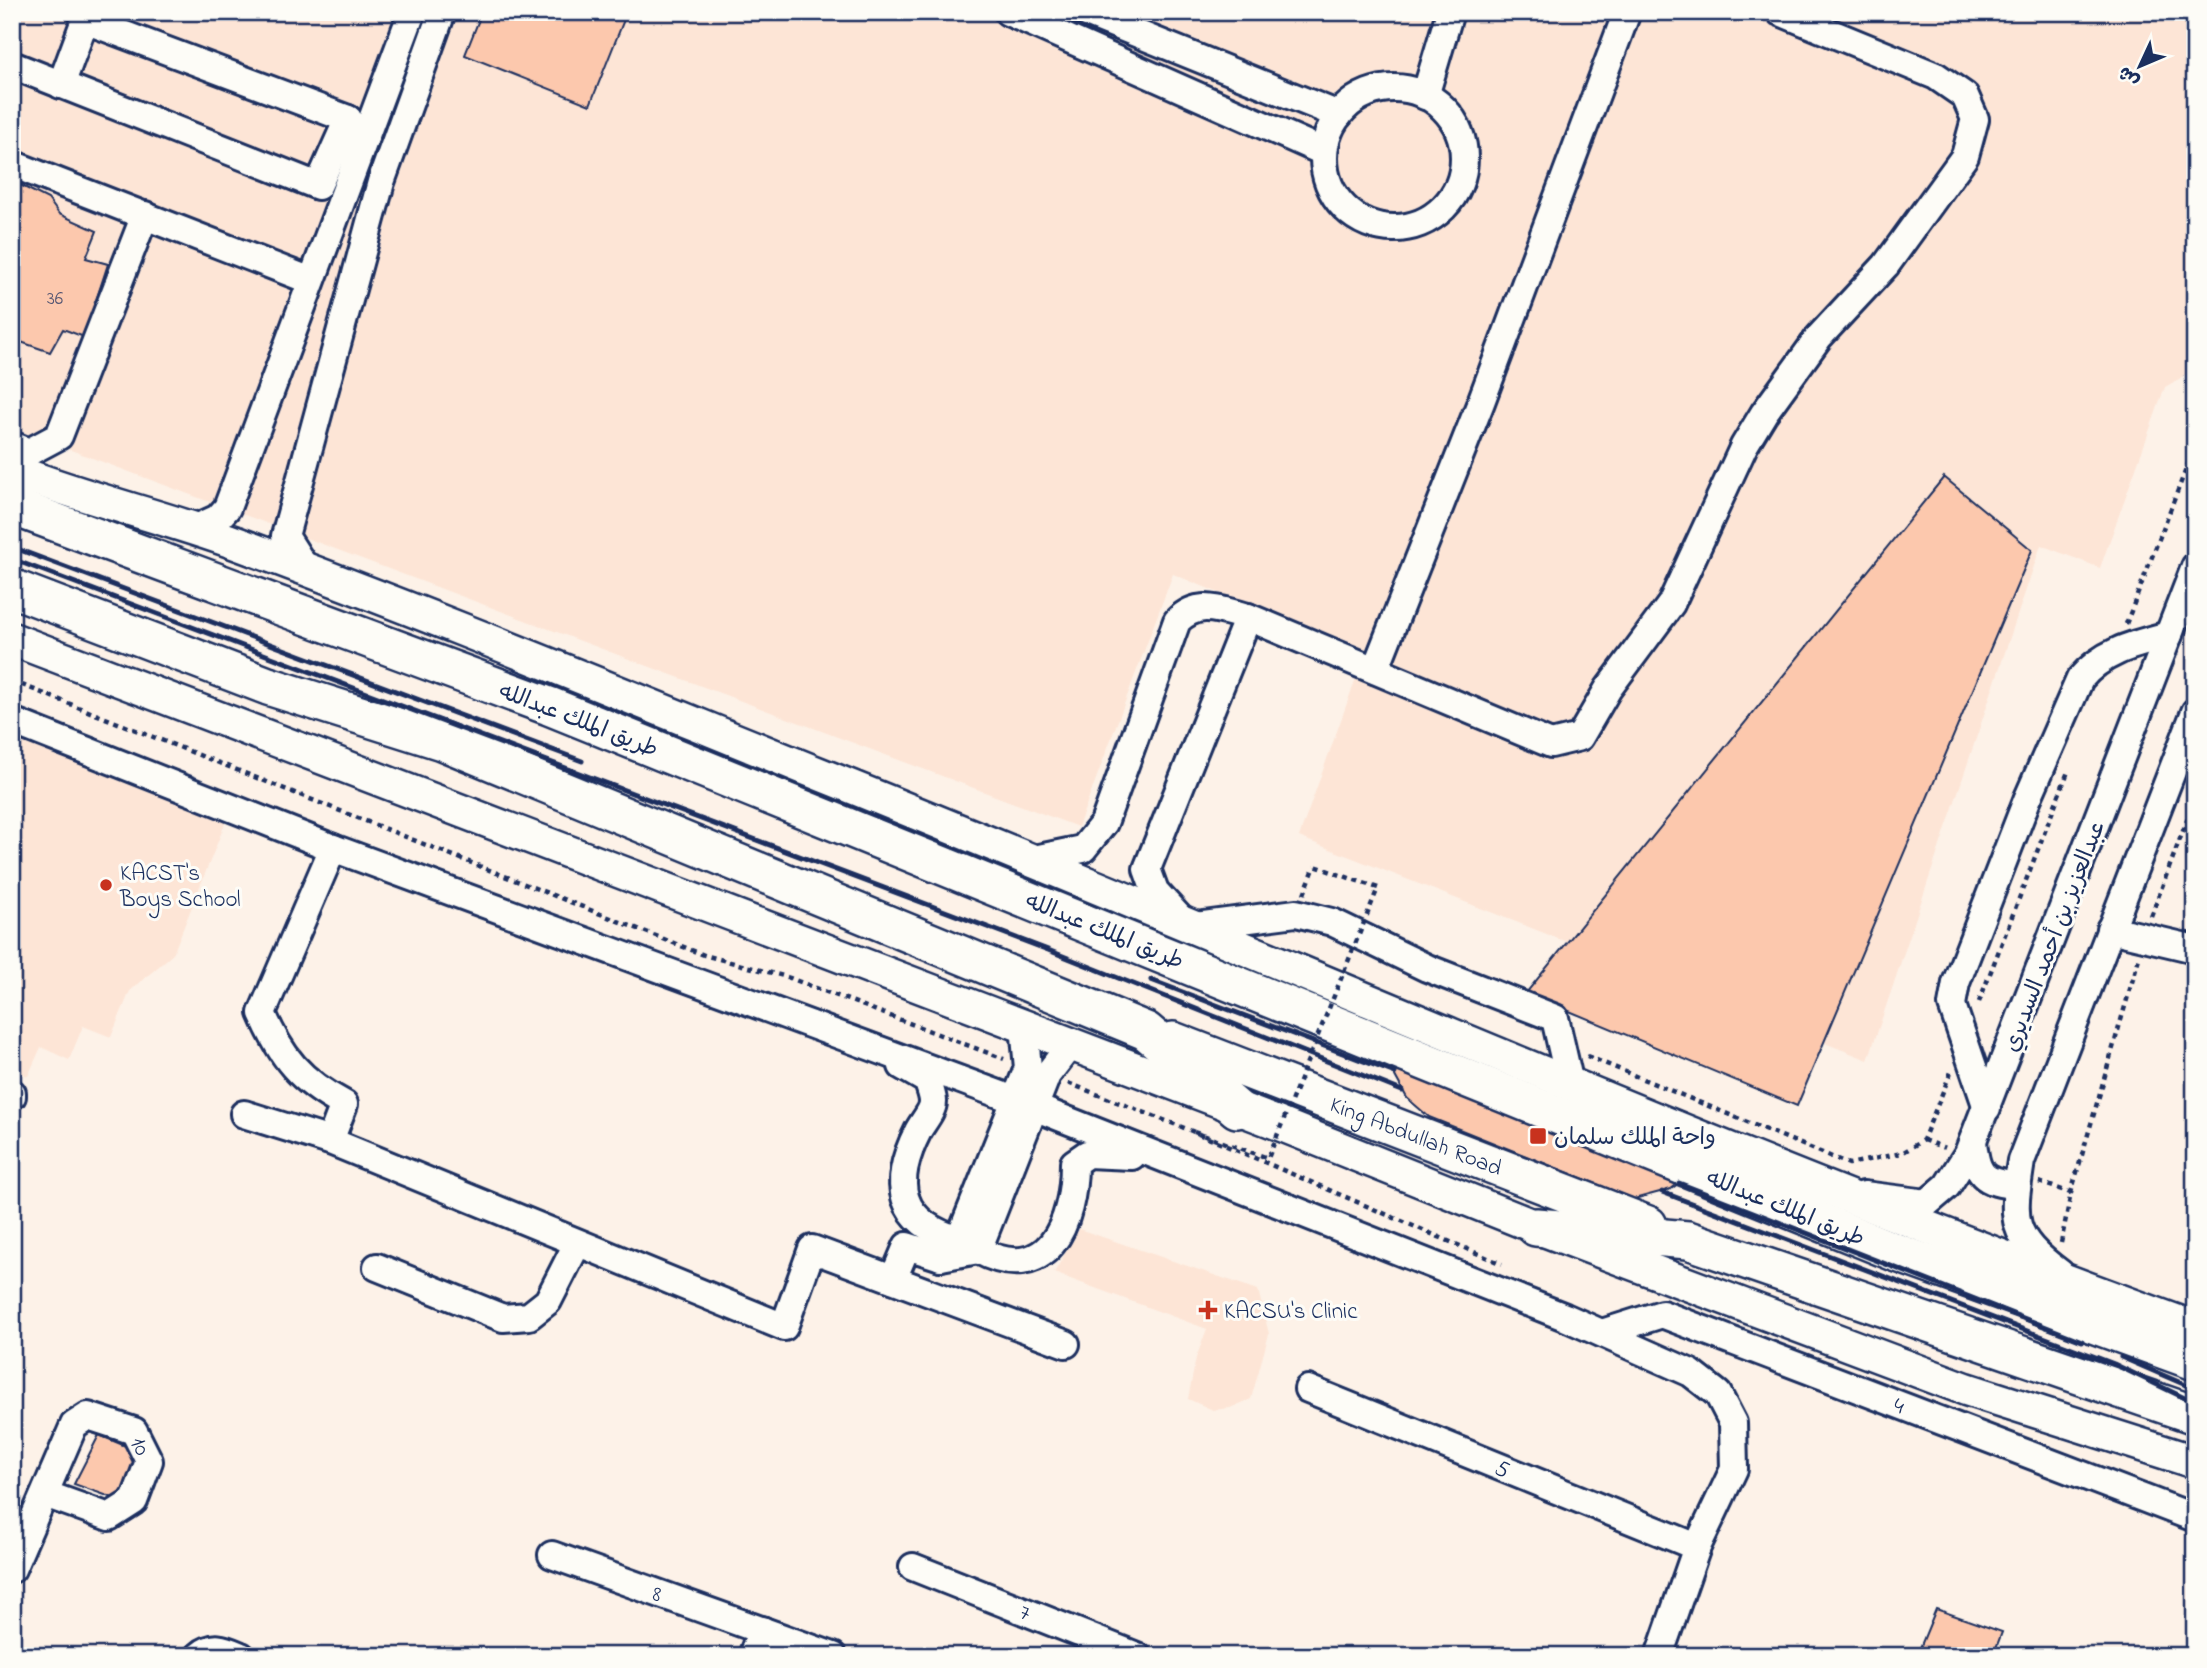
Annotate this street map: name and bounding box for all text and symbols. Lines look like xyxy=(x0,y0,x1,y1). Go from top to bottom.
north arrow xyxy=(2106,32,2176,102)
text: ش xyxy=(2113,59,2147,93)
house number: 36 xyxy=(47,286,63,313)
street label: طريق الملك عبدالله xyxy=(494,676,663,767)
street label: عبدالعزيز بن أحمد السديري xyxy=(1996,817,2115,1057)
place label: KACST's Boys School xyxy=(119,858,241,919)
marker: KACST's Boys School xyxy=(98,877,114,893)
street label: طريق الملك عبدالله xyxy=(1020,885,1188,979)
street label: King Abdullah Road xyxy=(1325,1089,1506,1186)
place label: واحة الملك سلمان xyxy=(1554,1122,1716,1155)
marker: واحة الملك سلمان xyxy=(1528,1126,1548,1146)
street label: طريق الملك عبدالله xyxy=(1701,1162,1869,1256)
place label: KACSU's Clinic xyxy=(1224,1296,1358,1329)
marker: KACSU's Clinic xyxy=(1198,1300,1218,1320)
street label: 4 xyxy=(1888,1390,1909,1424)
street label: 10 xyxy=(120,1432,158,1462)
street label: 5 xyxy=(1489,1453,1514,1488)
street label: 8 xyxy=(647,1578,666,1612)
street label: 7 xyxy=(1014,1597,1036,1631)

